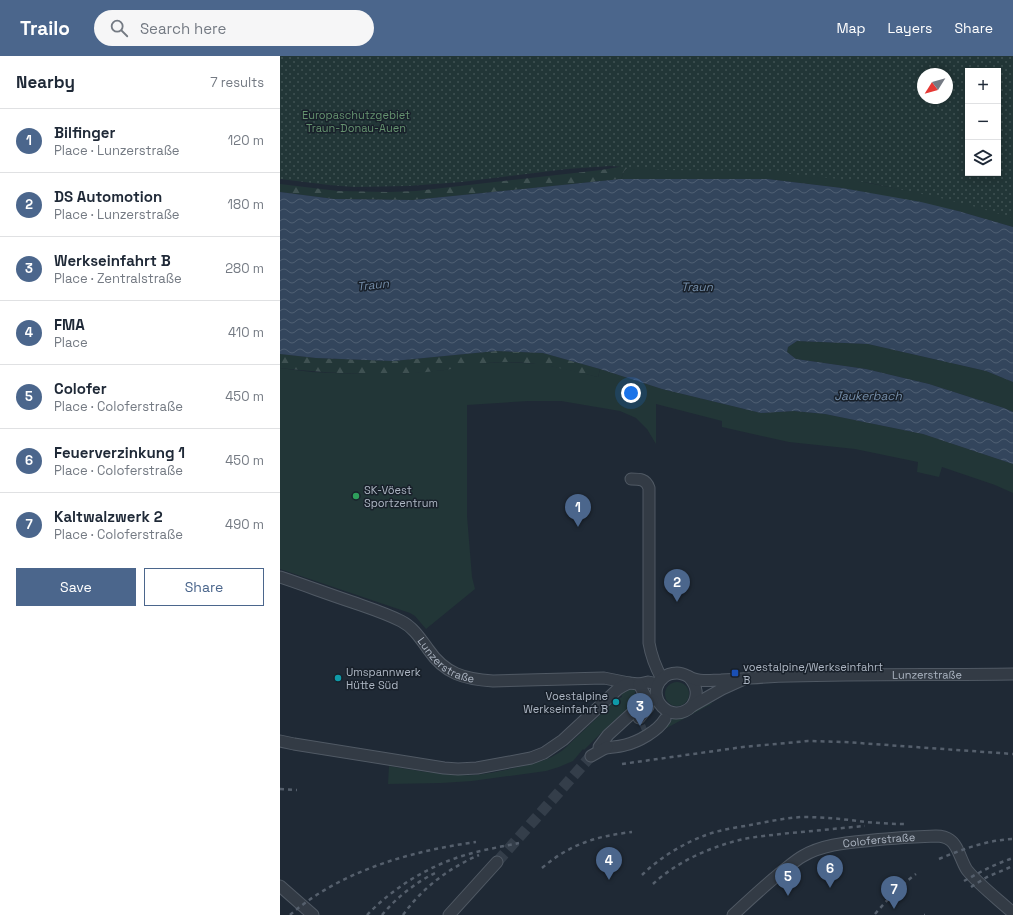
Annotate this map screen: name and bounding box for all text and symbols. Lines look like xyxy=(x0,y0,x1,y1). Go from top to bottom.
search box xyxy=(94,10,374,46)
text: Trailo xyxy=(20,16,70,41)
icon: search xyxy=(108,17,130,39)
text: Search here xyxy=(140,19,226,38)
text: Map xyxy=(836,19,866,37)
text: Layers xyxy=(888,19,932,37)
text: Share xyxy=(954,19,993,37)
north arrow xyxy=(917,68,953,104)
map controls xyxy=(965,68,1001,176)
button: + xyxy=(965,68,1001,104)
text: Nearby xyxy=(16,71,75,93)
text: 7 results xyxy=(210,74,264,91)
button: − xyxy=(965,104,1001,140)
park label: Europaschutzgebiet Traun-Donau-Auen xyxy=(302,108,410,135)
text: Bilfinger xyxy=(54,123,115,142)
text: 1 xyxy=(26,132,32,149)
text: 120 m xyxy=(228,132,264,149)
button: layers xyxy=(965,140,1001,176)
text: Place · Lunzerstraße xyxy=(54,142,180,159)
text: DS Automotion xyxy=(54,187,162,206)
text: 2 xyxy=(25,196,33,213)
text: 180 m xyxy=(228,196,264,213)
text: Place · Lunzerstraße xyxy=(54,206,180,223)
text: Werkseinfahrt B xyxy=(54,251,171,270)
text: 3 xyxy=(25,260,33,277)
text: 280 m xyxy=(225,260,264,277)
text: Place · Zentralstraße xyxy=(54,270,182,287)
water label: Traun xyxy=(356,275,390,295)
water label: Traun xyxy=(681,279,714,295)
text: FMA xyxy=(54,315,85,334)
text: 4 xyxy=(25,324,33,341)
text: 410 m xyxy=(228,324,264,341)
text: Place xyxy=(54,334,88,351)
text: Colofer xyxy=(54,379,107,398)
your location xyxy=(621,383,641,403)
text: 5 xyxy=(25,388,33,405)
text: 450 m xyxy=(225,388,264,405)
water label: Jaukerbach xyxy=(834,388,902,404)
text: Place · Coloferstraße xyxy=(54,398,183,415)
text: Feuerverzinkung 1 xyxy=(54,443,185,462)
text: 6 xyxy=(25,452,33,469)
text: 450 m xyxy=(225,452,264,469)
text: Place · Coloferstraße xyxy=(54,462,183,479)
place label: SK-Vöest Sportzentrum xyxy=(364,483,438,510)
marker: SK-Vöest Sportzentrum xyxy=(351,491,361,501)
pin: 1 xyxy=(565,494,591,527)
text: Kaltwalzwerk 2 xyxy=(54,507,163,526)
text: 7 xyxy=(25,516,33,533)
text: 490 m xyxy=(225,516,264,533)
text: Place · Coloferstraße xyxy=(54,526,183,543)
button: Save xyxy=(16,568,136,606)
button: Share xyxy=(144,568,264,606)
pin: 2 xyxy=(664,569,690,602)
street label: Lunzerstraße xyxy=(415,634,476,686)
place label: voestalpine/Werkseinfahrt B xyxy=(743,660,883,687)
place label: Umspannwerk Hütte Süd xyxy=(346,665,421,692)
street label: Lunzerstraße xyxy=(892,667,962,682)
marker: voestalpine/Werkseinfahrt B xyxy=(730,668,740,678)
marker: Umspannwerk Hütte Süd xyxy=(333,673,343,683)
place label: Voestalpine Werkseinfahrt B xyxy=(523,689,608,716)
pin: 3 xyxy=(627,693,653,726)
marker: Voestalpine Werkseinfahrt B xyxy=(611,697,621,707)
street label: Coloferstraße xyxy=(842,830,916,850)
pin: 4 xyxy=(596,847,622,880)
pin: 6 xyxy=(817,855,843,888)
pin: 5 xyxy=(775,863,801,896)
pin: 7 xyxy=(881,876,907,909)

